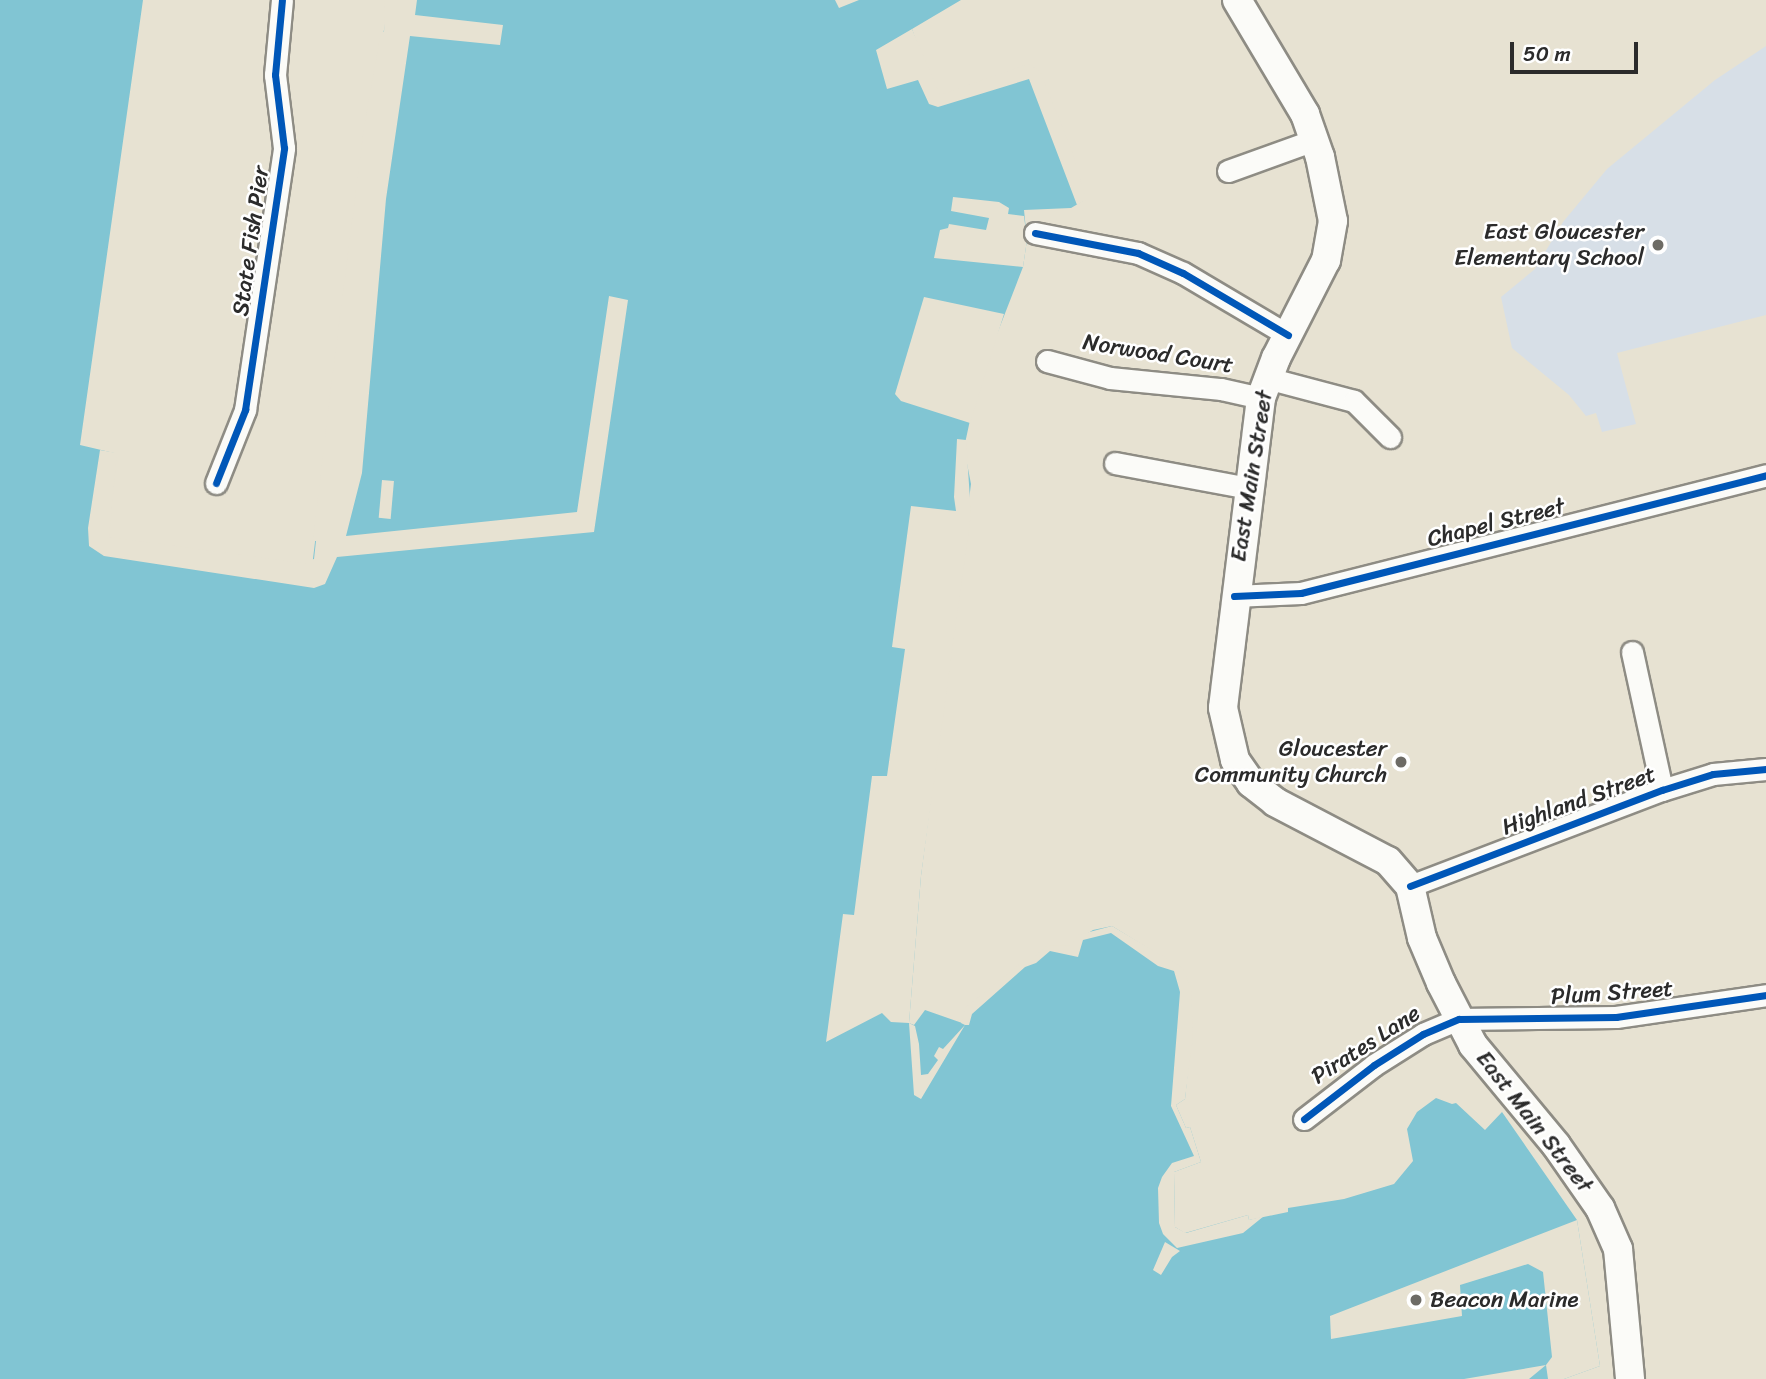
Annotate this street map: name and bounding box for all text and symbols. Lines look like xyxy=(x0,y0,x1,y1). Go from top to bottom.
scale bar xyxy=(1514,28,1642,72)
text: 50 m xyxy=(1523,35,1571,73)
street label: State Fish Pier xyxy=(227,163,275,319)
place label: East Gloucester Elementary School xyxy=(1454,218,1644,272)
marker: East Gloucester Elementary School xyxy=(1650,237,1666,253)
street label: Norwood Court xyxy=(1081,328,1235,380)
street label: East Main Street xyxy=(1225,389,1279,563)
street label: Chapel Street xyxy=(1424,493,1568,553)
place label: Gloucester Community Church xyxy=(1195,735,1387,789)
marker: Gloucester Community Church xyxy=(1393,754,1409,770)
street label: Highland Street xyxy=(1498,760,1660,842)
street label: Plum Street xyxy=(1550,975,1674,1011)
street label: Pirates Lane xyxy=(1306,1000,1426,1090)
street label: East Main Street xyxy=(1470,1045,1598,1199)
place label: Beacon Marine xyxy=(1430,1286,1579,1314)
marker: Beacon Marine xyxy=(1408,1292,1424,1308)

